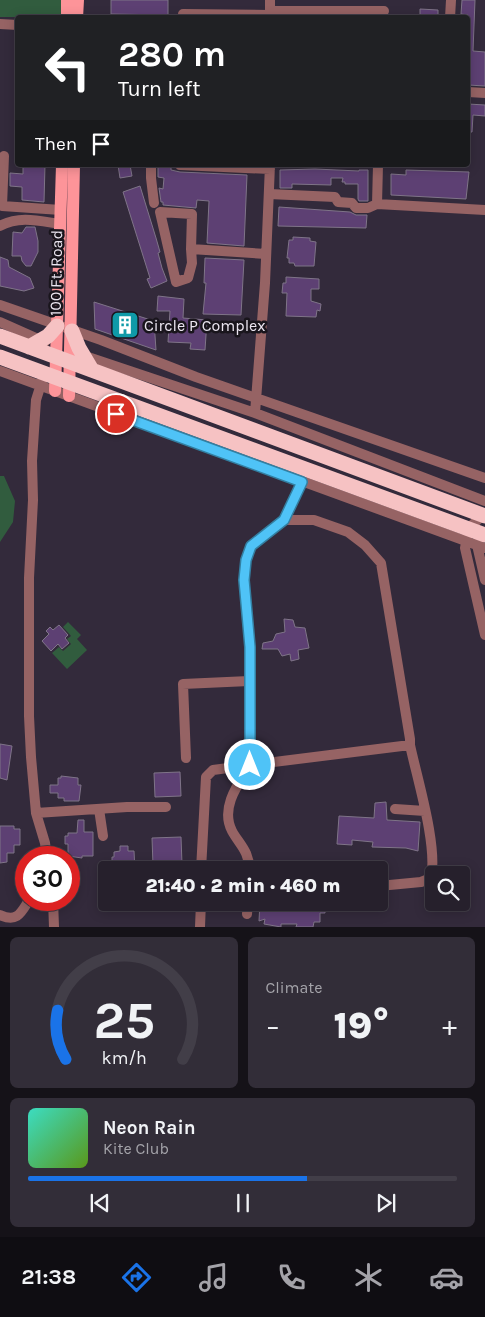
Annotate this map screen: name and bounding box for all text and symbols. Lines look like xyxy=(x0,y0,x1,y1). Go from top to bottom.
text: 280 m xyxy=(118,34,226,75)
icon: left xyxy=(35,35,100,100)
text: Turn left xyxy=(118,76,201,102)
icon: arrive xyxy=(87,130,115,158)
text: Then xyxy=(35,133,77,155)
street label: 100 Ft. Road xyxy=(46,230,66,316)
building icon: Circle P Complex xyxy=(110,310,140,340)
place label: Circle P Complex xyxy=(144,316,266,335)
pin xyxy=(95,393,137,435)
icon: arrive xyxy=(102,400,130,428)
position arrow xyxy=(223,738,275,790)
speed limit sign: 30 xyxy=(15,846,80,911)
map controls xyxy=(425,866,470,911)
button: search xyxy=(425,866,470,911)
text: 21:40 · 2 min · 460 m xyxy=(145,875,341,897)
text: Climate xyxy=(266,978,323,997)
text: 25 xyxy=(93,990,155,1051)
text: 19° xyxy=(333,1003,389,1048)
text: − xyxy=(266,1009,280,1042)
text: + xyxy=(442,1009,457,1042)
text: km/h xyxy=(101,1048,146,1069)
text: Neon Rain xyxy=(103,1117,196,1139)
text: Kite Club xyxy=(103,1139,169,1158)
icon: previous xyxy=(86,1189,114,1217)
icon: pause xyxy=(229,1189,257,1217)
icon: next xyxy=(372,1189,400,1217)
icon: directions xyxy=(119,1260,154,1295)
icon: music xyxy=(196,1260,231,1295)
icon: phone xyxy=(274,1260,309,1295)
icon: climate xyxy=(351,1260,386,1295)
icon: car xyxy=(429,1260,464,1295)
text: 21:38 xyxy=(21,1264,76,1290)

